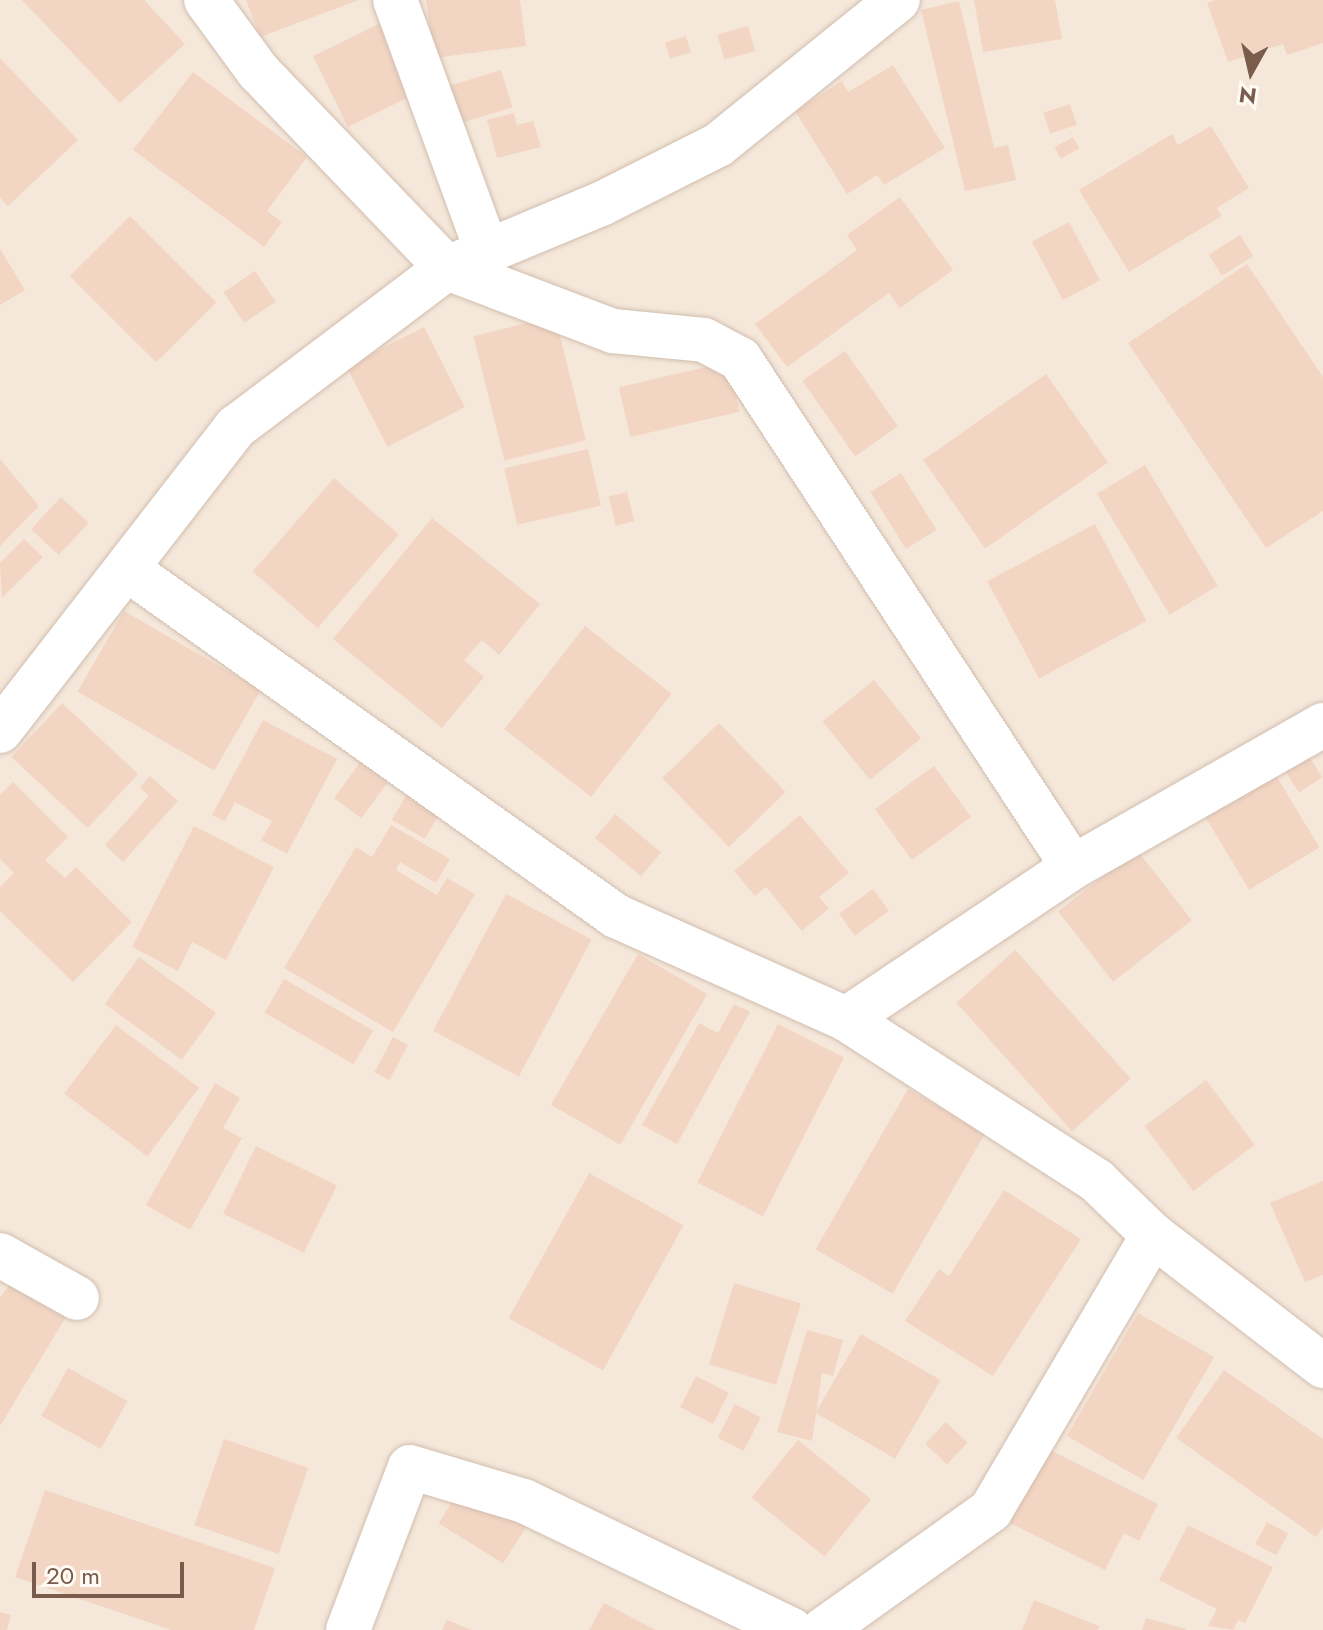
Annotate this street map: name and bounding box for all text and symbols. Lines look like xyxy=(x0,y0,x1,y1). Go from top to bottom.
north arrow xyxy=(1211,32,1291,112)
text: N xyxy=(1237,79,1259,113)
scale bar xyxy=(36,1546,188,1596)
text: 20 m xyxy=(46,1558,100,1593)

